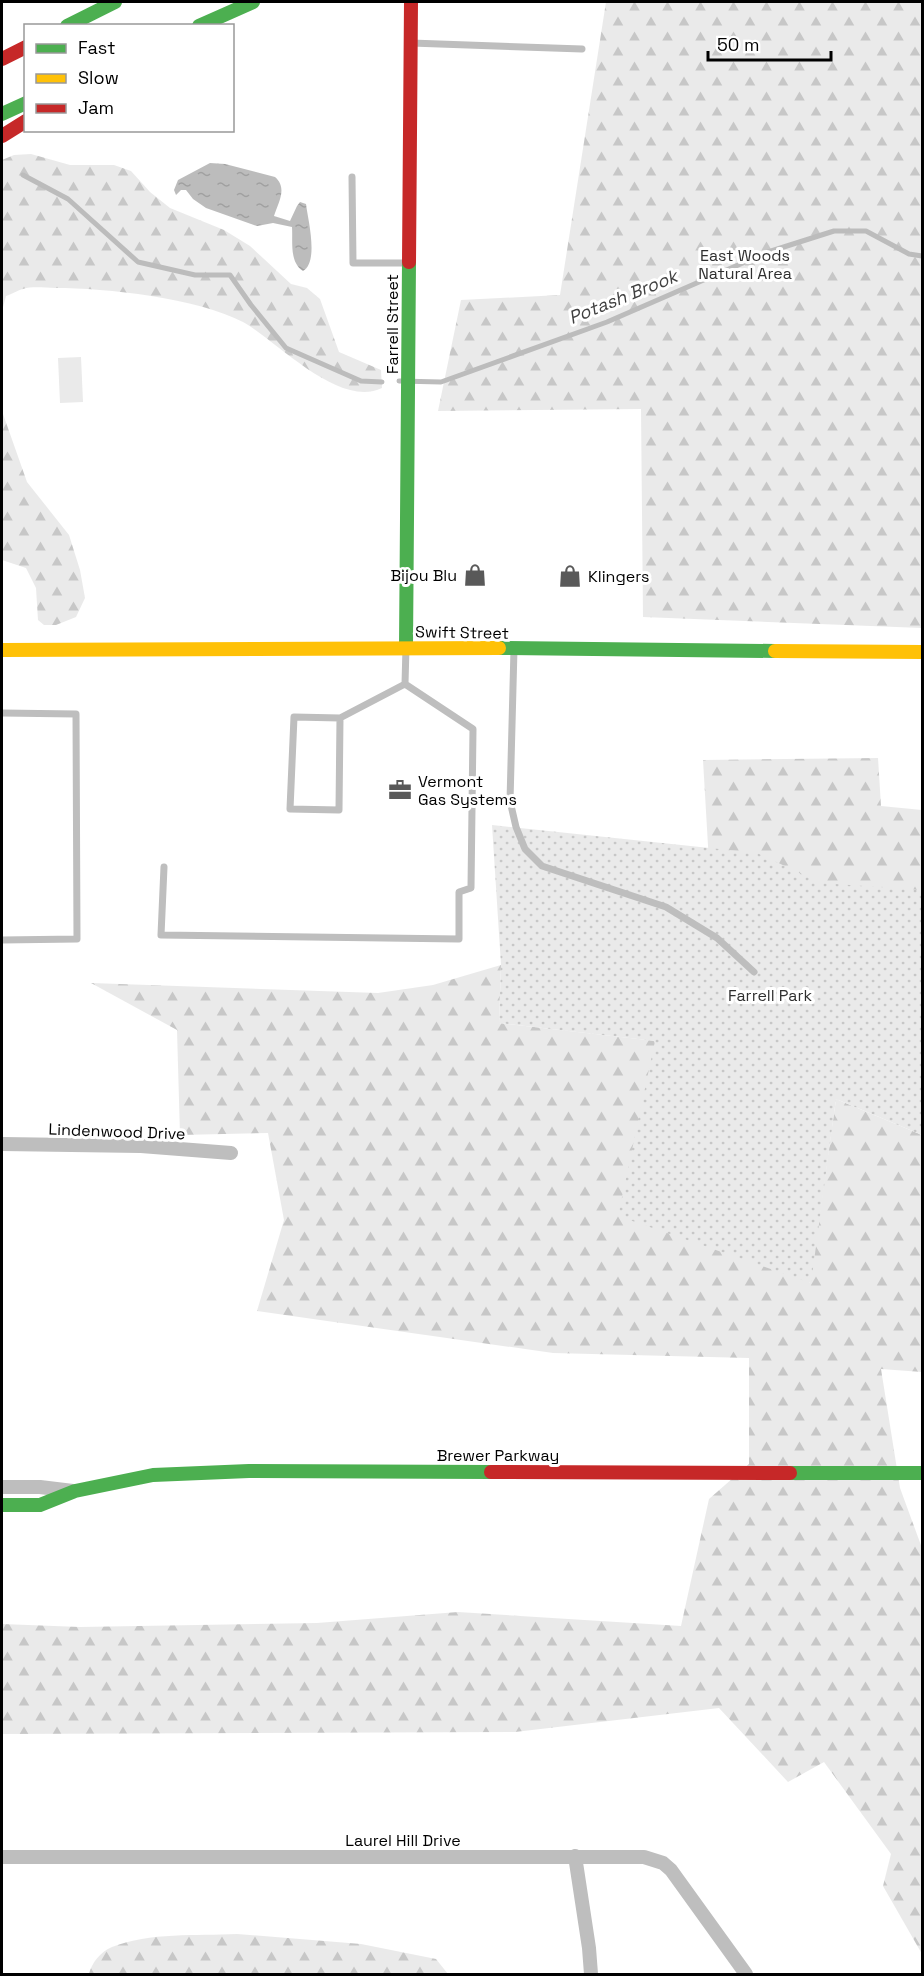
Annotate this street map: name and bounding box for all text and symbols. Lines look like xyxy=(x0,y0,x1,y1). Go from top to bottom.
legend xyxy=(24,24,234,132)
scale bar xyxy=(708,24,831,62)
text: 50 m xyxy=(717,33,759,56)
text: Fast xyxy=(78,36,115,59)
text: Slow xyxy=(78,66,119,89)
text: Jam xyxy=(78,96,114,119)
park label: East Woods Natural Area xyxy=(698,245,792,284)
water label: Potash Brook xyxy=(565,263,683,329)
street label: Farrell Street xyxy=(382,274,403,374)
shop icon: Bijou Blu xyxy=(462,562,488,588)
shop icon: Klingers xyxy=(557,563,583,589)
place label: Bijou Blu xyxy=(390,565,457,586)
place label: Klingers xyxy=(588,566,649,587)
street label: Swift Street xyxy=(415,621,509,644)
place label: Vermont Gas Systems xyxy=(418,771,517,810)
office icon: Vermont Gas Systems xyxy=(387,777,413,803)
park label: Farrell Park xyxy=(728,985,812,1006)
street label: Lindenwood Drive xyxy=(48,1119,186,1144)
street label: Brewer Parkway xyxy=(437,1445,559,1466)
street label: Laurel Hill Drive xyxy=(345,1830,461,1851)

